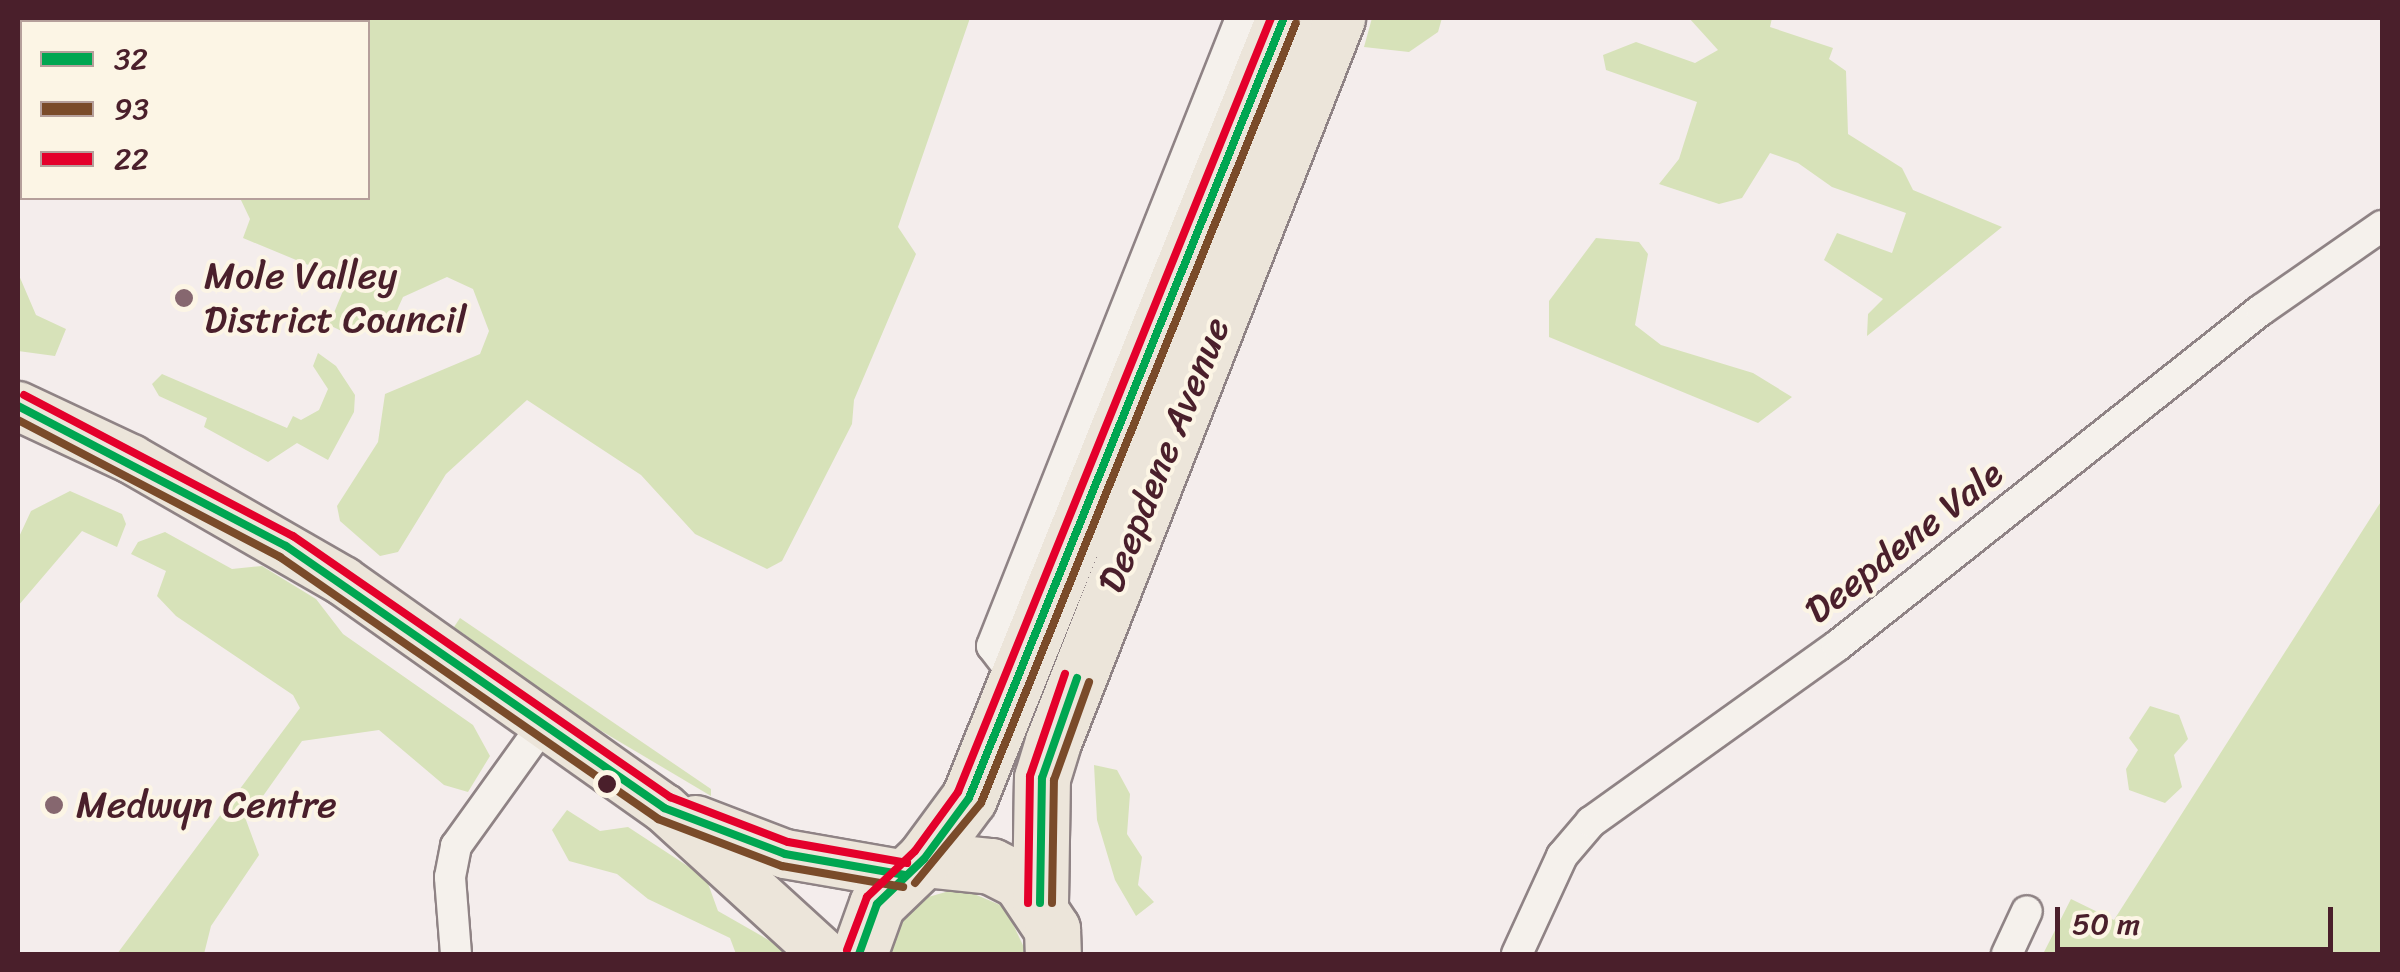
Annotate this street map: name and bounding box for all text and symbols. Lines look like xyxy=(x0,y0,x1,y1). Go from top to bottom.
legend xyxy=(20,20,370,200)
text: 32 xyxy=(114,32,148,86)
text: 93 xyxy=(114,82,149,136)
text: 22 xyxy=(114,132,149,186)
place label: Mole Valley District Council xyxy=(204,253,467,342)
marker: Mole Valley District Council xyxy=(173,287,195,309)
street label: Deepdene Avenue xyxy=(1088,311,1240,599)
street label: Deepdene Vale xyxy=(1796,450,2012,634)
unlabelled marker xyxy=(597,774,617,794)
place label: Medwyn Centre xyxy=(76,782,338,828)
marker: Medwyn Centre xyxy=(41,792,67,818)
scale bar xyxy=(2060,887,2338,949)
text: 50 m xyxy=(2072,897,2140,951)

